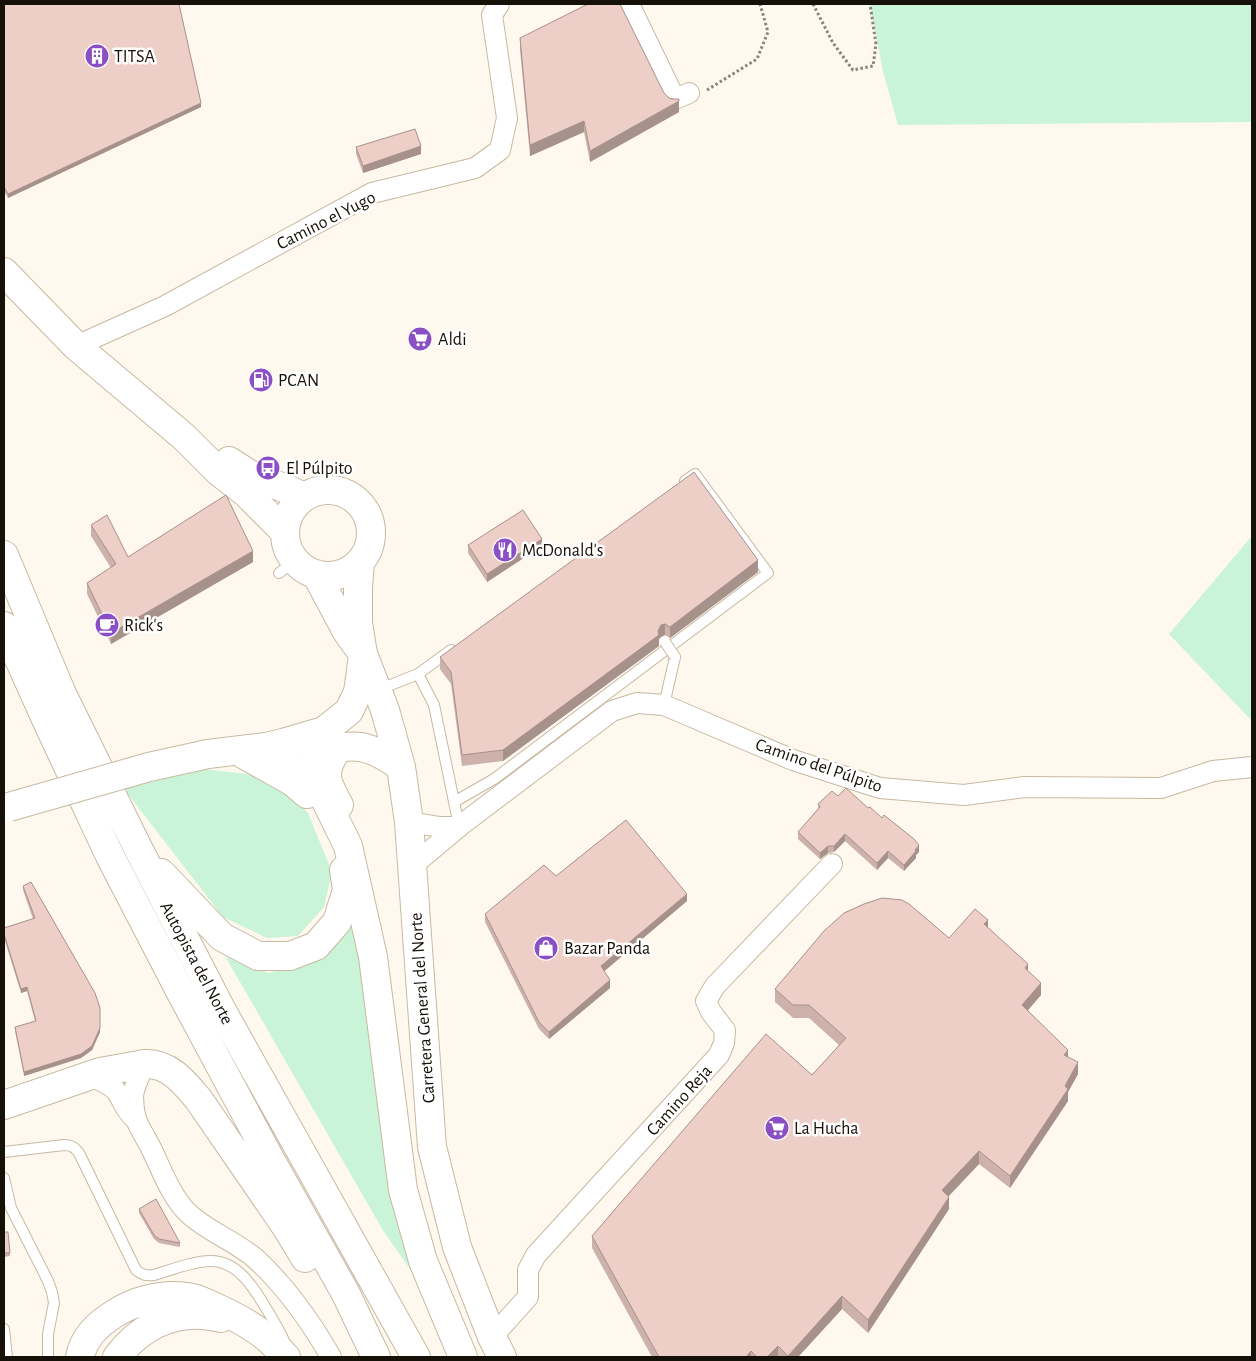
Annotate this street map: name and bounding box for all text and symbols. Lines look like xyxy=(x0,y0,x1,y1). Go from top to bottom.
building icon: TITSA xyxy=(84,43,110,69)
place label: TITSA xyxy=(114,48,155,66)
street label: Camino el Yugo xyxy=(274,188,379,253)
supermarket icon: Aldi xyxy=(407,326,433,352)
place label: Aldi xyxy=(438,331,467,349)
fuel station icon: PCAN xyxy=(248,367,274,393)
place label: PCAN xyxy=(278,372,319,390)
bus stop icon: El Púlpito xyxy=(255,455,281,481)
place label: El Púlpito xyxy=(286,460,353,478)
restaurant icon: McDonald's xyxy=(492,537,518,563)
place label: McDonald's xyxy=(522,542,604,560)
cafe icon: Rick's xyxy=(94,612,120,638)
place label: Rick's xyxy=(124,617,163,635)
street label: Camino del Púlpito xyxy=(753,736,885,796)
street label: Autopista del Norte xyxy=(156,899,236,1028)
street label: Carretera General del Norte xyxy=(407,912,439,1104)
shop icon: Bazar Panda xyxy=(533,935,559,961)
place label: Bazar Panda xyxy=(564,940,650,958)
street label: Camino Reja xyxy=(644,1062,716,1139)
supermarket icon: La Hucha xyxy=(764,1115,790,1141)
place label: La Hucha xyxy=(794,1120,859,1138)

